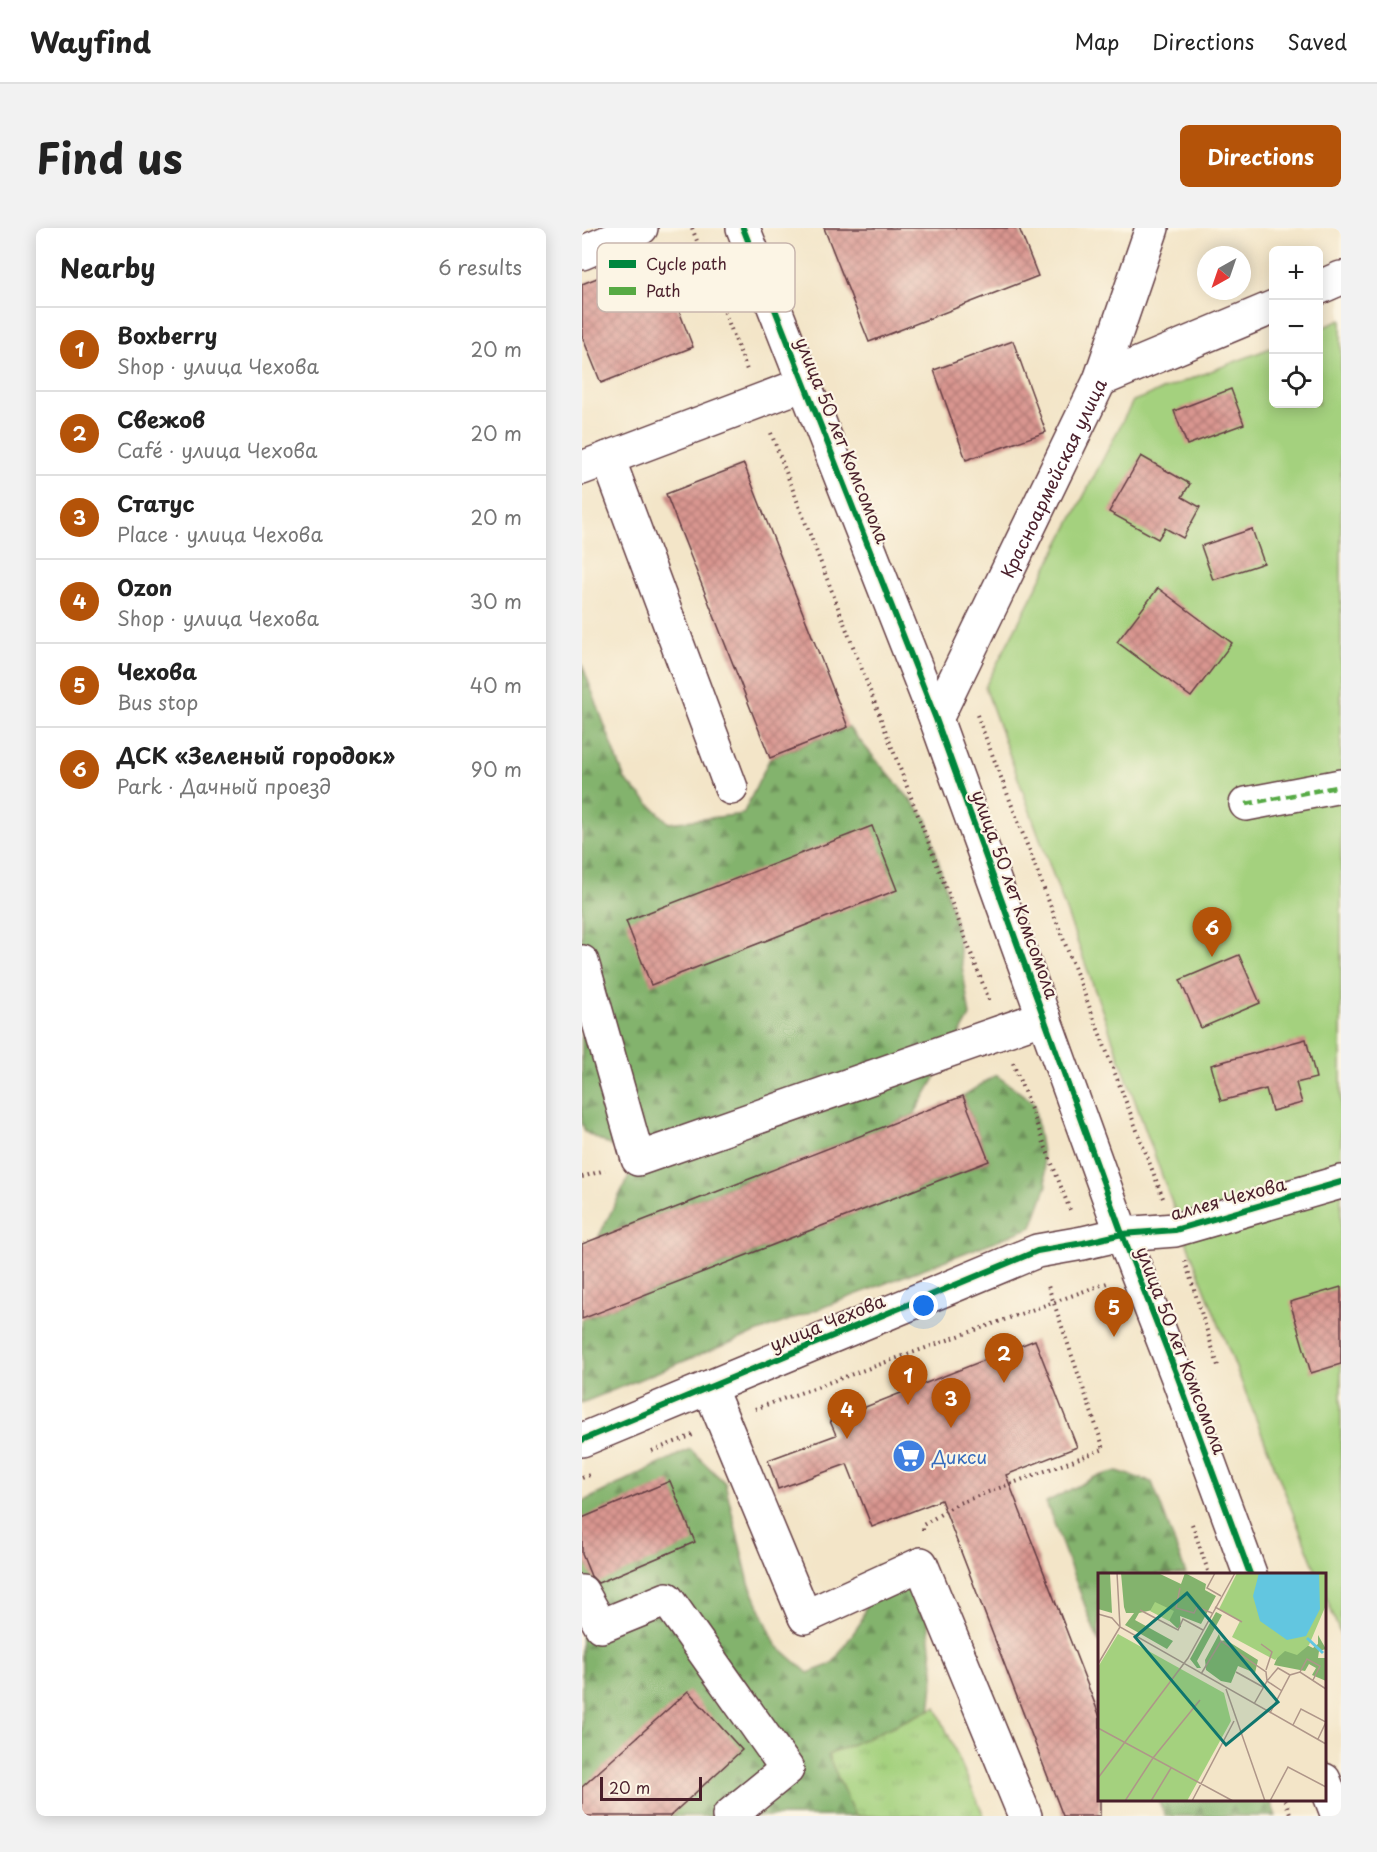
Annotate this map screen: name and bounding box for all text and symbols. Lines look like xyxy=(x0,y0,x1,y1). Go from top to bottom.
text: Wayfind xyxy=(30,20,151,63)
text: Map xyxy=(1074,25,1119,57)
text: Directions xyxy=(1152,25,1254,57)
text: Saved xyxy=(1287,25,1347,57)
text: Find us xyxy=(36,125,183,188)
button: Directions xyxy=(1180,125,1341,187)
legend xyxy=(597,243,795,312)
north arrow xyxy=(1197,246,1251,300)
map controls xyxy=(1269,246,1323,408)
button: + xyxy=(1269,246,1323,300)
text: Nearby xyxy=(60,248,155,287)
text: Cycle path xyxy=(646,251,727,275)
text: 6 results xyxy=(438,252,522,282)
text: Path xyxy=(646,278,681,302)
button: − xyxy=(1269,300,1323,354)
text: Boxberry xyxy=(117,318,217,351)
street label: улица 50 лет Комсомола xyxy=(789,333,897,548)
text: 1 xyxy=(75,334,84,364)
text: 20 m xyxy=(470,334,522,364)
text: Shop · улица Чехова xyxy=(117,351,319,381)
button: locate xyxy=(1269,354,1323,408)
street label: Красноармейская улица xyxy=(993,373,1113,582)
text: Свежов xyxy=(117,402,205,435)
text: 2 xyxy=(72,418,87,448)
text: 20 m xyxy=(470,418,522,448)
text: Café · улица Чехова xyxy=(117,435,317,465)
text: Статус xyxy=(117,486,195,519)
text: 3 xyxy=(73,502,86,532)
text: 20 m xyxy=(470,502,522,532)
text: Place · улица Чехова xyxy=(117,519,323,549)
text: Ozon xyxy=(117,570,172,603)
text: 4 xyxy=(73,586,86,616)
text: 30 m xyxy=(469,586,522,616)
text: Shop · улица Чехова xyxy=(117,603,319,633)
text: Чехова xyxy=(117,654,197,687)
text: 5 xyxy=(73,670,86,700)
text: 40 m xyxy=(470,670,522,700)
text: Bus stop xyxy=(117,687,198,717)
text: ДСК «Зеленый городок» xyxy=(117,738,395,771)
text: 6 xyxy=(72,754,87,784)
text: 90 m xyxy=(471,754,522,784)
text: Park · Дачный проезд xyxy=(117,771,331,801)
street label: улица 50 лет Комсомола xyxy=(966,786,1067,1003)
pin: 6 xyxy=(1192,908,1232,957)
street label: аллея Чехова xyxy=(1167,1169,1290,1226)
street label: улица 50 лет Комсомола xyxy=(1130,1242,1234,1459)
street label: улица Чехова xyxy=(765,1286,890,1357)
pin: 5 xyxy=(1094,1288,1134,1337)
your location xyxy=(909,1291,938,1320)
pin: 2 xyxy=(984,1334,1024,1383)
pin: 1 xyxy=(888,1356,928,1405)
pin: 3 xyxy=(932,1378,970,1428)
pin: 4 xyxy=(828,1390,866,1439)
supermarket icon: Дикси xyxy=(891,1438,927,1474)
place label: Дикси xyxy=(931,1443,987,1470)
inset map xyxy=(1098,1573,1326,1801)
scale bar xyxy=(600,1774,702,1802)
text: 20 m xyxy=(609,1775,650,1799)

